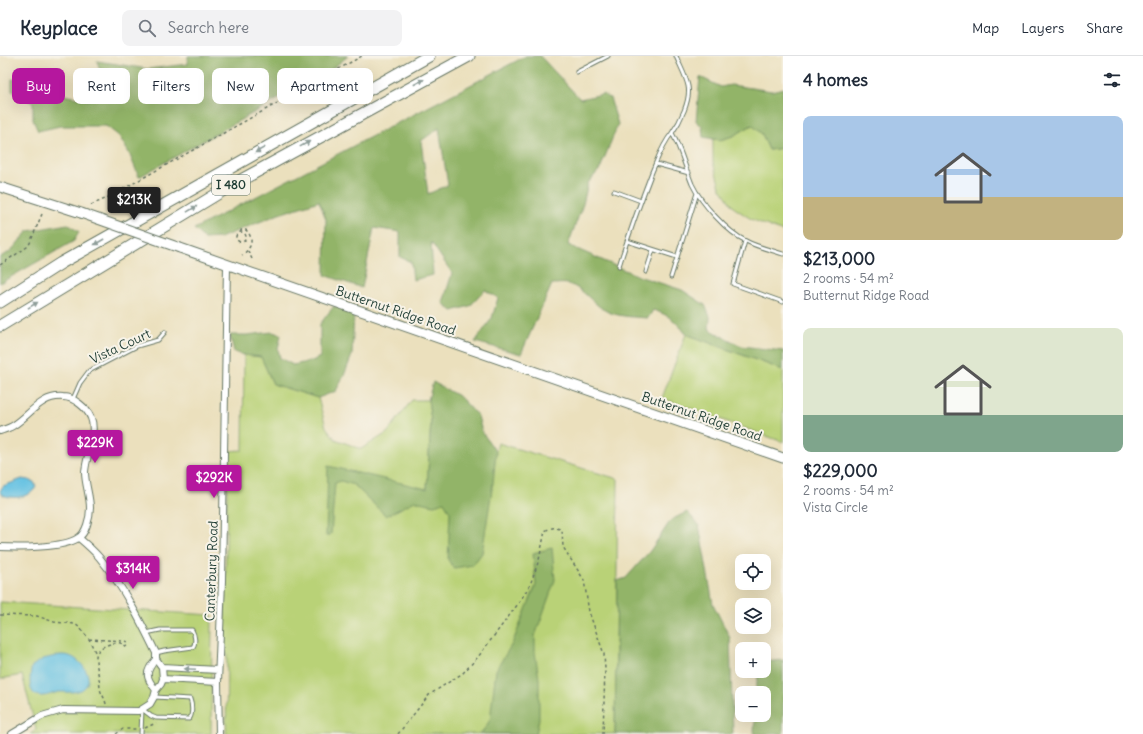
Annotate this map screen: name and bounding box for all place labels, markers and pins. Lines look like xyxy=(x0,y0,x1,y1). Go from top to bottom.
pin: $213K xyxy=(106,187,162,221)
pin: $229K xyxy=(67,430,123,464)
pin: $292K xyxy=(186,465,242,499)
pin: $314K xyxy=(105,556,161,590)

